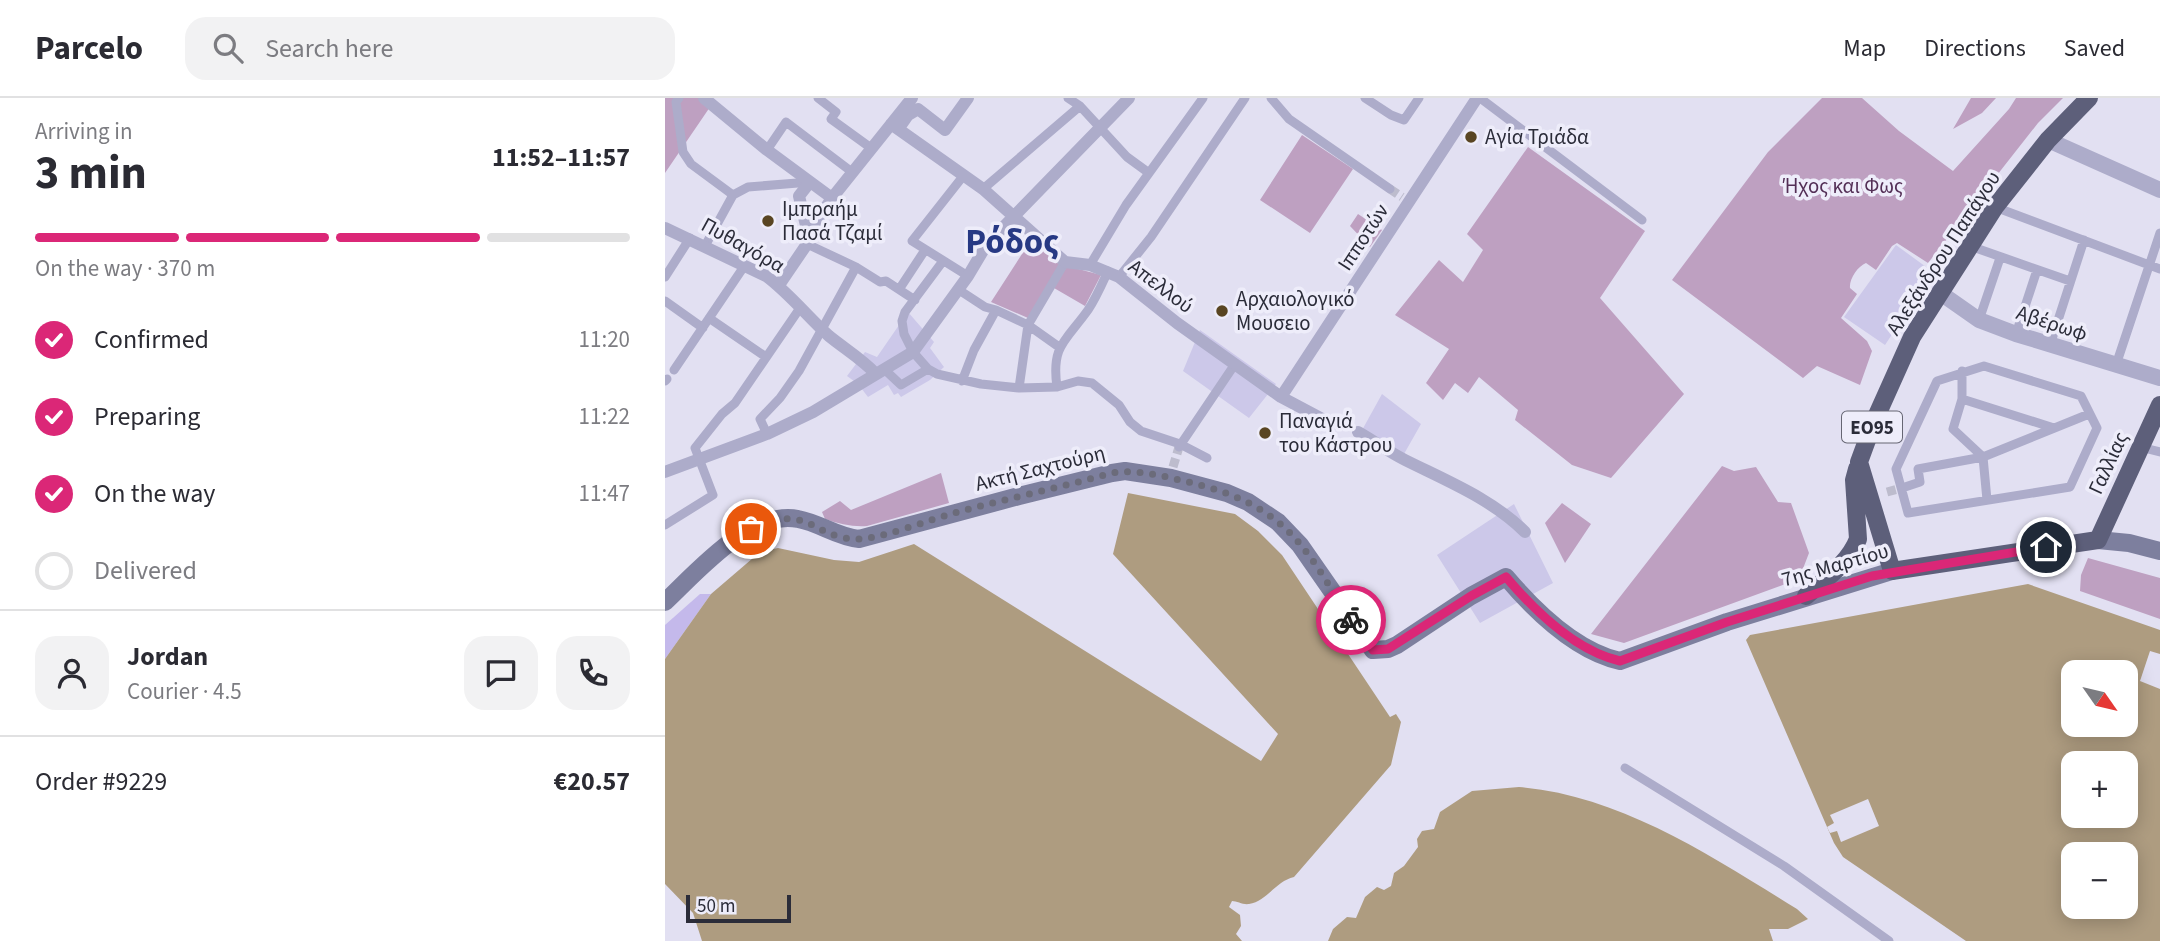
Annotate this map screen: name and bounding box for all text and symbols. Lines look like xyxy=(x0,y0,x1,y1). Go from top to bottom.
search box xyxy=(185,17,675,80)
text: Parcelo xyxy=(35,25,143,72)
icon: search xyxy=(209,29,247,67)
text: Search here xyxy=(265,30,393,67)
text: Map xyxy=(1843,31,1886,66)
text: Directions xyxy=(1924,31,2026,66)
text: Saved xyxy=(2064,31,2125,66)
text: Arriving in xyxy=(35,115,133,148)
place label: Αγία Τριάδα xyxy=(1485,122,1589,152)
marker: Αγία Τριάδα xyxy=(1463,129,1479,145)
text: 11:52–11:57 xyxy=(492,139,630,176)
text: 3 min xyxy=(35,141,147,206)
street label: Αλεξάνδρου Παπάγου xyxy=(1878,165,2008,341)
park label: Ήχος και Φως xyxy=(1782,171,1903,201)
place label: Ιμπραήμ Πασά Τζαμί xyxy=(782,194,883,248)
street label: Ιπποτών xyxy=(1330,198,1396,276)
street label: Πυθαγόρα xyxy=(696,210,790,280)
marker: Ιμπραήμ Πασά Τζαμί xyxy=(760,213,776,229)
district label: Ρόδος xyxy=(965,217,1059,267)
text: On the way · 370 m xyxy=(35,252,215,285)
street label: Απελλού xyxy=(1122,252,1200,320)
place label: Αρχαιολογικό Μουσειο xyxy=(1236,284,1355,338)
street label: Αβέρωφ xyxy=(2013,297,2091,349)
marker: Αρχαιολογικό Μουσειο xyxy=(1214,303,1230,319)
icon: check xyxy=(35,321,73,359)
text: Confirmed xyxy=(94,321,209,358)
text: 11:20 xyxy=(579,323,630,356)
icon: check xyxy=(35,398,73,436)
text: Preparing xyxy=(94,398,200,435)
text: 11:22 xyxy=(579,400,630,433)
place label: Παναγιά του Κάστρου xyxy=(1279,406,1392,460)
road number: ΕΟ95 xyxy=(1842,412,1902,442)
marker: Παναγιά του Κάστρου xyxy=(1257,425,1273,441)
street label: Γαλλίας xyxy=(2080,427,2136,499)
street label: Ακτή Σαχτούρη xyxy=(972,437,1108,499)
icon: check xyxy=(35,475,73,513)
text: On the way xyxy=(94,475,215,512)
text: 11:47 xyxy=(579,477,630,510)
pin xyxy=(721,499,781,559)
icon: bag xyxy=(732,510,770,548)
pin xyxy=(2016,517,2076,577)
icon: home xyxy=(2027,528,2065,566)
street label: 7ης Μαρτίου xyxy=(1778,535,1892,595)
text: Delivered xyxy=(94,552,197,589)
courier xyxy=(1316,585,1386,655)
icon: bike xyxy=(1332,601,1370,639)
button: person xyxy=(35,636,109,710)
button: chat xyxy=(464,636,538,710)
button: phone xyxy=(556,636,630,710)
text: Jordan xyxy=(127,638,208,675)
north arrow xyxy=(2061,660,2139,737)
map controls xyxy=(2061,660,2138,919)
text: Courier · 4.5 xyxy=(127,675,242,708)
button: + xyxy=(2061,751,2138,828)
text: Order #9229 xyxy=(35,763,167,800)
text: €20.57 xyxy=(554,763,630,800)
button: − xyxy=(2061,842,2138,919)
scale bar xyxy=(686,892,791,924)
text: 50 m xyxy=(697,893,735,920)

